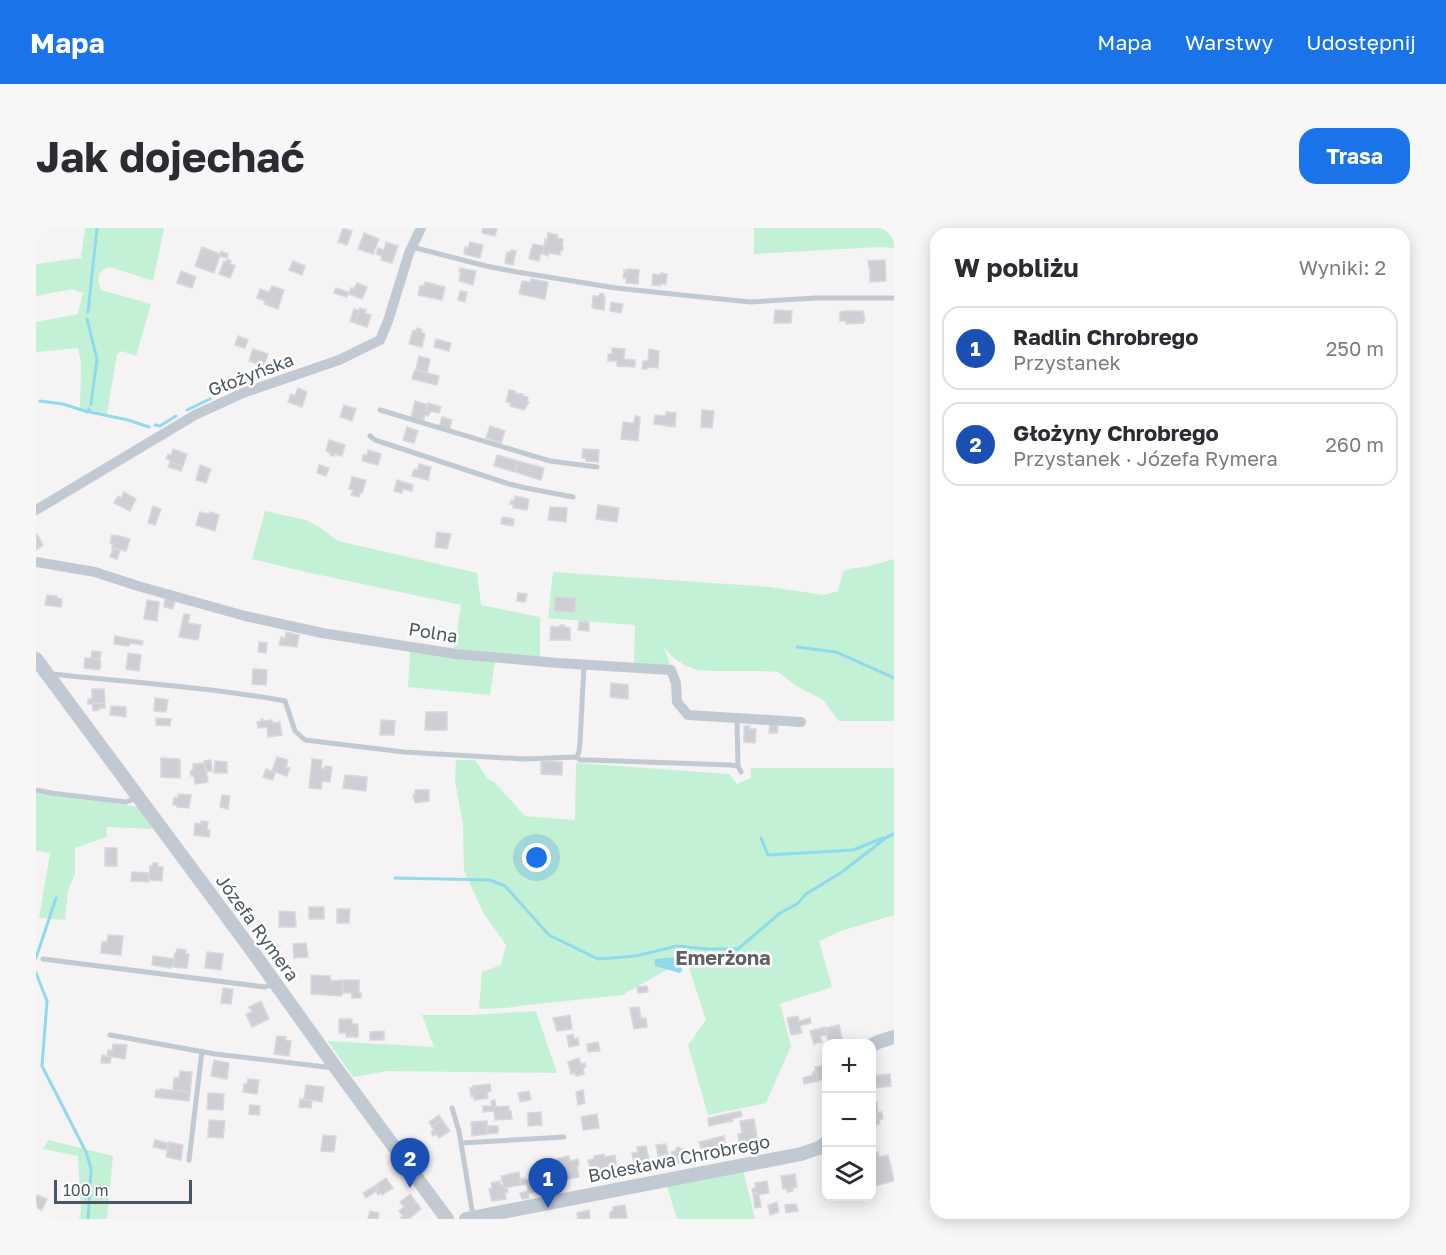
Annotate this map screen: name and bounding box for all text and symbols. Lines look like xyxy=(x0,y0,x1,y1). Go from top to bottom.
text: Mapa xyxy=(30,26,105,59)
text: Mapa xyxy=(1097,29,1152,55)
text: Warstwy xyxy=(1185,29,1273,55)
text: Udostępnij xyxy=(1306,29,1416,55)
button: Trasa xyxy=(1299,128,1410,184)
text: Jak dojechać xyxy=(36,131,305,181)
text: W pobliżu xyxy=(954,252,1079,283)
text: Wyniki: 2 xyxy=(1299,255,1386,279)
text: Radlin Chrobrego xyxy=(1013,323,1198,350)
text: 1 xyxy=(970,336,981,360)
text: 250 m xyxy=(1326,336,1384,360)
street label: Głożyńska xyxy=(205,348,297,400)
text: Przystanek xyxy=(1013,350,1121,374)
text: Głożyny Chrobrego xyxy=(1013,419,1219,446)
text: 2 xyxy=(969,432,982,456)
text: 260 m xyxy=(1325,432,1384,456)
text: Przystanek · Józefa Rymera xyxy=(1013,446,1278,470)
street label: Polna xyxy=(407,617,459,647)
your location xyxy=(522,843,551,872)
street label: Józefa Rymera xyxy=(212,870,304,985)
district label: Emerżona xyxy=(675,945,771,969)
map controls xyxy=(822,1039,876,1201)
button: + xyxy=(822,1039,876,1093)
button: − xyxy=(822,1093,876,1147)
street label: Bolesława Chrobrego xyxy=(586,1130,772,1186)
pin: 2 xyxy=(390,1138,430,1188)
button: layers xyxy=(822,1147,876,1201)
pin: 1 xyxy=(528,1158,568,1208)
scale bar xyxy=(54,1177,192,1204)
text: 100 m xyxy=(63,1180,109,1200)

